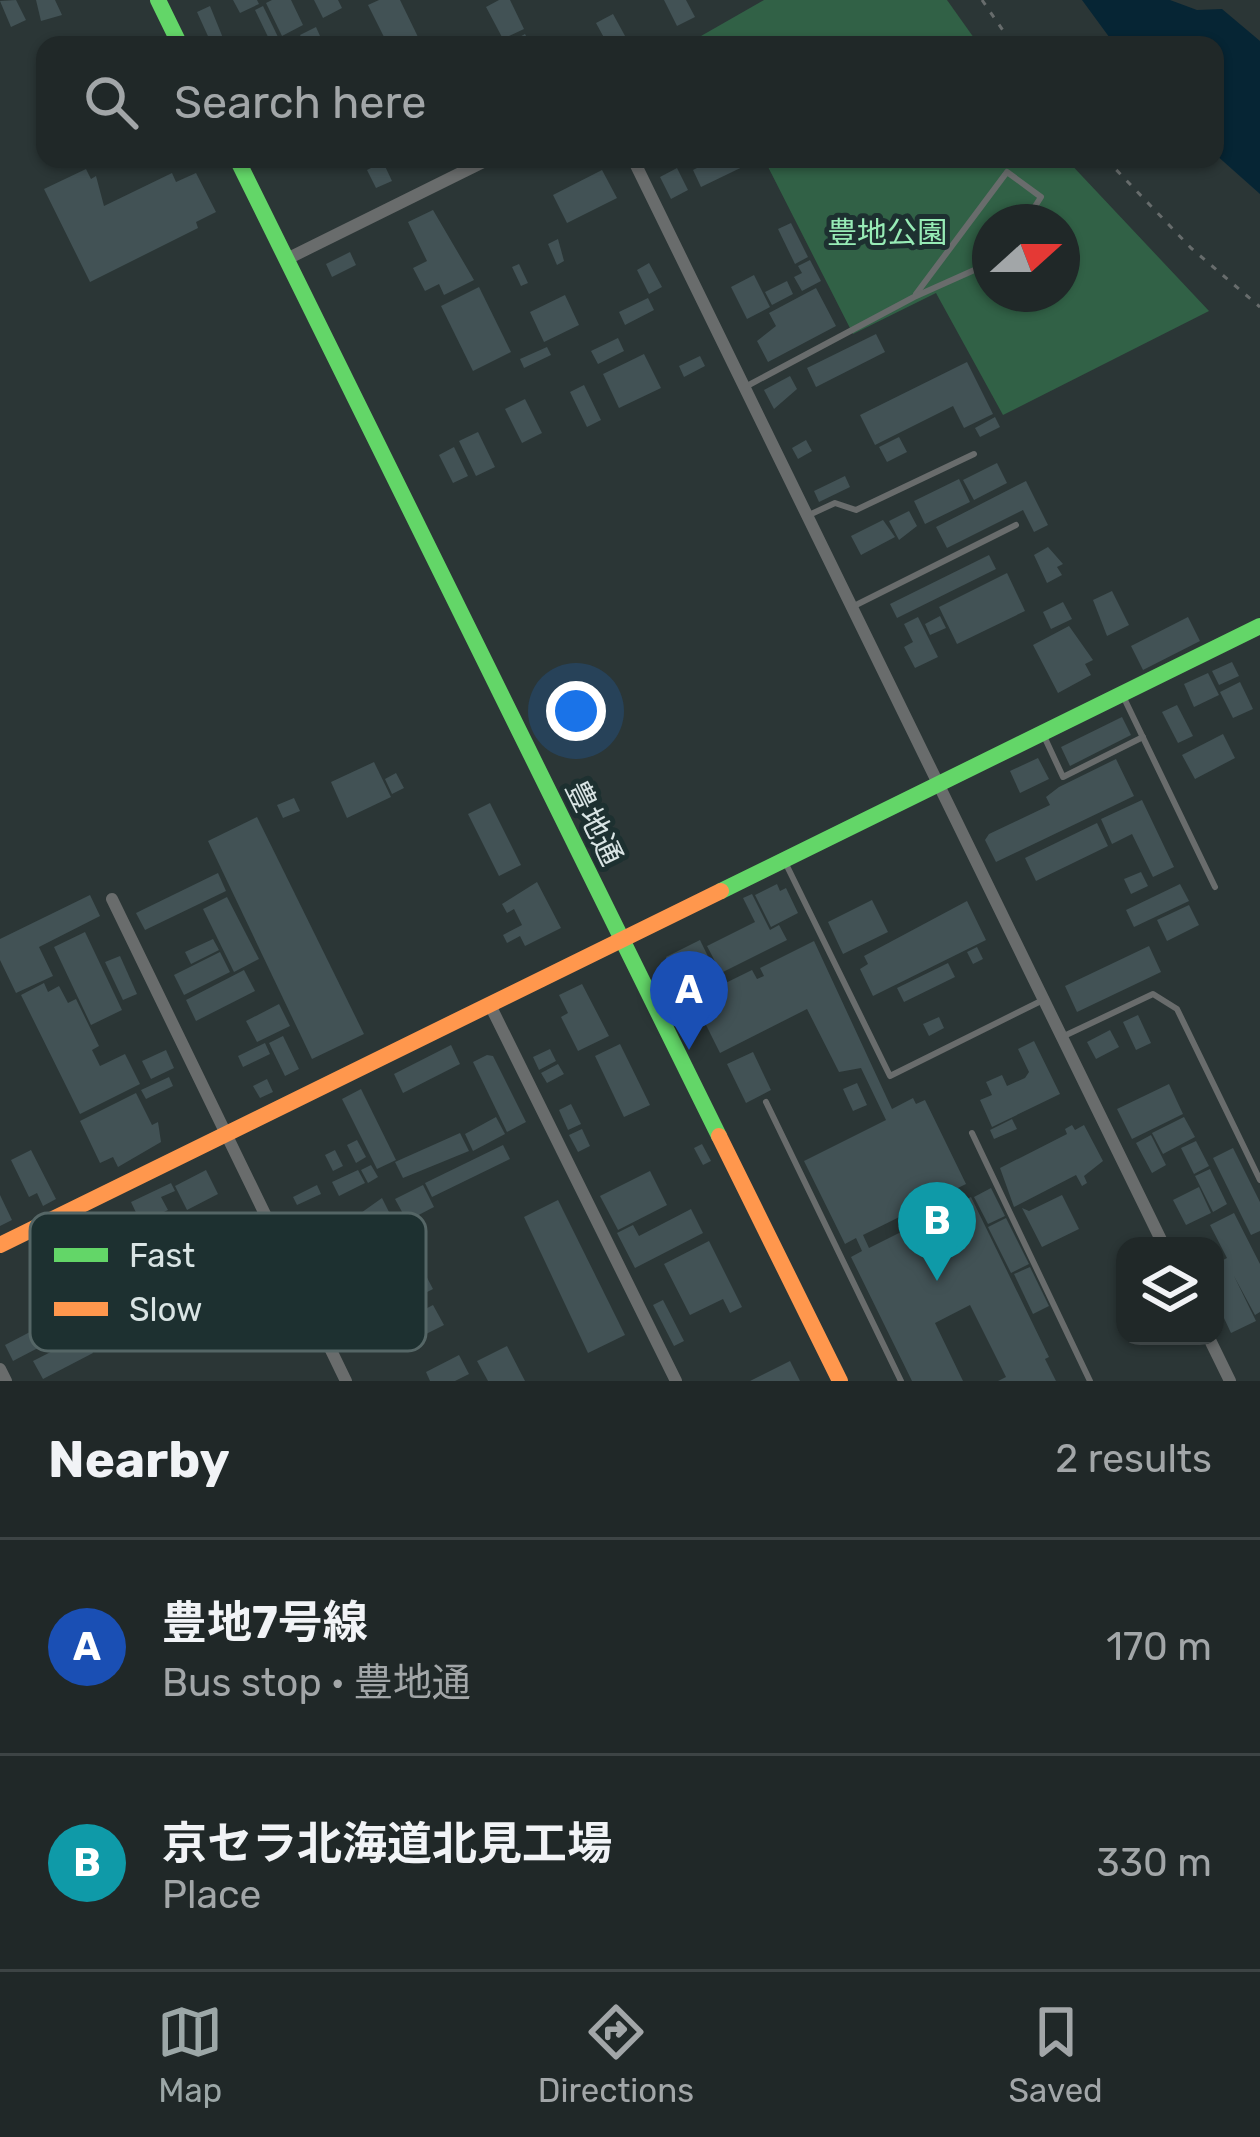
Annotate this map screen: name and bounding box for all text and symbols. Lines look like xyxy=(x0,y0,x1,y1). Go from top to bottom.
search box xyxy=(36,36,1224,168)
icon: search xyxy=(78,69,144,135)
text: Search here xyxy=(174,76,426,129)
north arrow xyxy=(972,204,1080,312)
park label: 豊地公園 xyxy=(827,215,947,251)
your location xyxy=(546,681,606,741)
street label: 豊地通 xyxy=(558,775,630,871)
pin: A xyxy=(650,951,728,1050)
pin: B xyxy=(898,1182,976,1281)
legend xyxy=(30,1213,426,1351)
text: Fast xyxy=(129,1236,195,1275)
map controls xyxy=(1116,1237,1224,1345)
button: layers xyxy=(1116,1237,1224,1345)
text: Slow xyxy=(129,1290,203,1329)
text: Nearby xyxy=(48,1429,230,1490)
text: 2 results xyxy=(1055,1436,1212,1482)
text: 豊地7号線 xyxy=(162,1596,368,1649)
text: A xyxy=(73,1624,101,1670)
text: 170 m xyxy=(1106,1624,1212,1670)
text: Bus stop · 豊地通 xyxy=(162,1660,471,1706)
text: 京セラ北海道北見工場 xyxy=(162,1817,612,1870)
text: B xyxy=(73,1840,101,1886)
text: 330 m xyxy=(1096,1840,1212,1886)
text: Place xyxy=(162,1872,261,1918)
tab: Map xyxy=(157,1999,223,2110)
tab: Directions xyxy=(538,1999,694,2110)
tab: Saved xyxy=(1009,1999,1103,2110)

